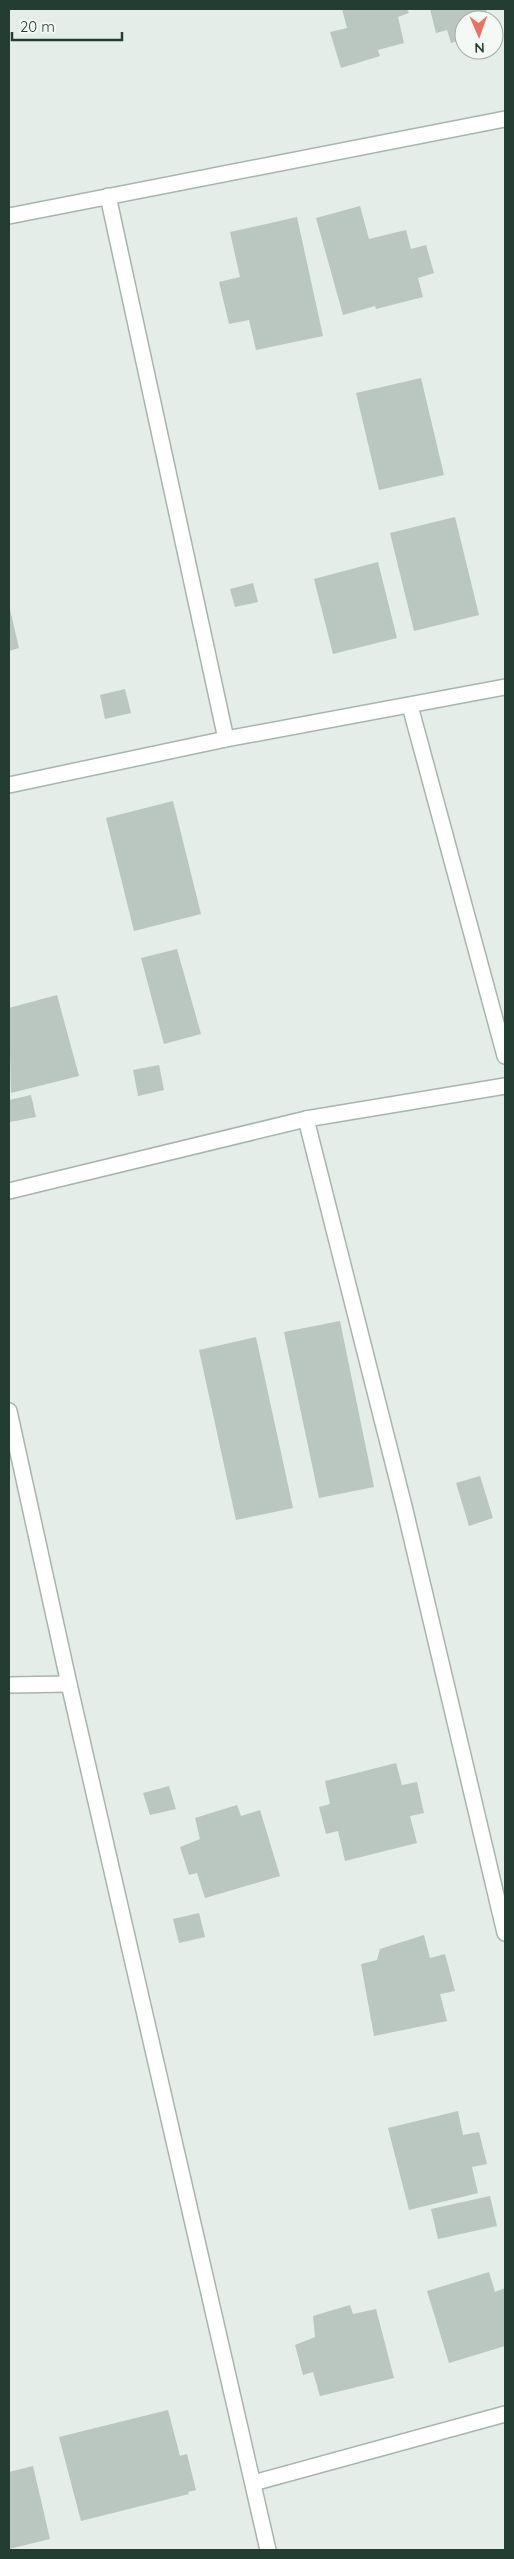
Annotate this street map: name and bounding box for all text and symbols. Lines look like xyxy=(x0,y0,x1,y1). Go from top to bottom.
scale bar xyxy=(12,10,122,42)
north arrow xyxy=(454,10,504,60)
text: 20 m xyxy=(20,17,55,36)
text: N xyxy=(474,39,485,57)

